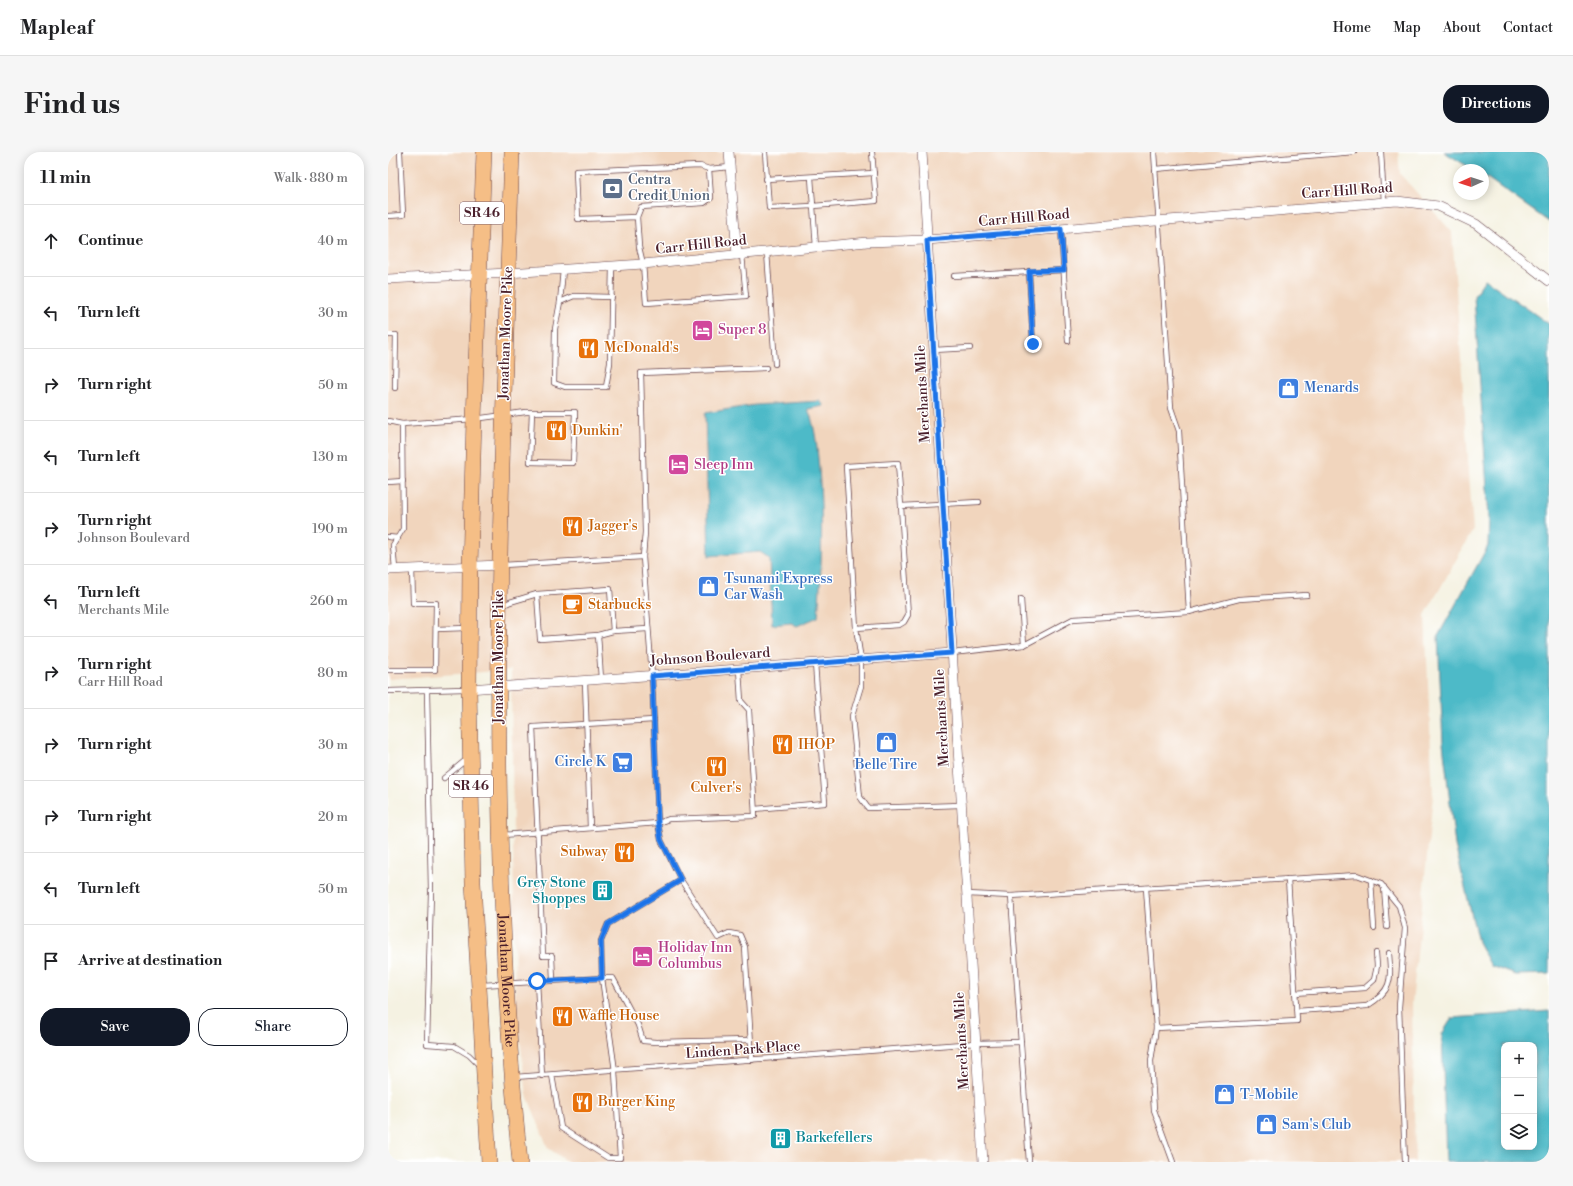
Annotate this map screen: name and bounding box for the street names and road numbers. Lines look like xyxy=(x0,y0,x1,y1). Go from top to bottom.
street label: Carr Hill Road xyxy=(1301,179,1393,203)
road number: SR 46 xyxy=(460,202,504,224)
street label: Carr Hill Road xyxy=(978,205,1070,231)
street label: Carr Hill Road xyxy=(655,231,747,259)
street label: Jonathan Moore Pike xyxy=(495,266,517,401)
street label: Merchants Mile xyxy=(911,344,935,444)
street label: Jonathan Moore Pike xyxy=(490,590,508,725)
street label: Johnson Boulevard xyxy=(648,644,771,670)
street label: Merchants Mile xyxy=(930,668,954,768)
road number: SR 46 xyxy=(449,775,493,797)
street label: Jonathan Moore Pike xyxy=(494,913,519,1048)
street label: Merchants Mile xyxy=(950,991,974,1091)
street label: Linden Park Place xyxy=(685,1037,801,1063)

